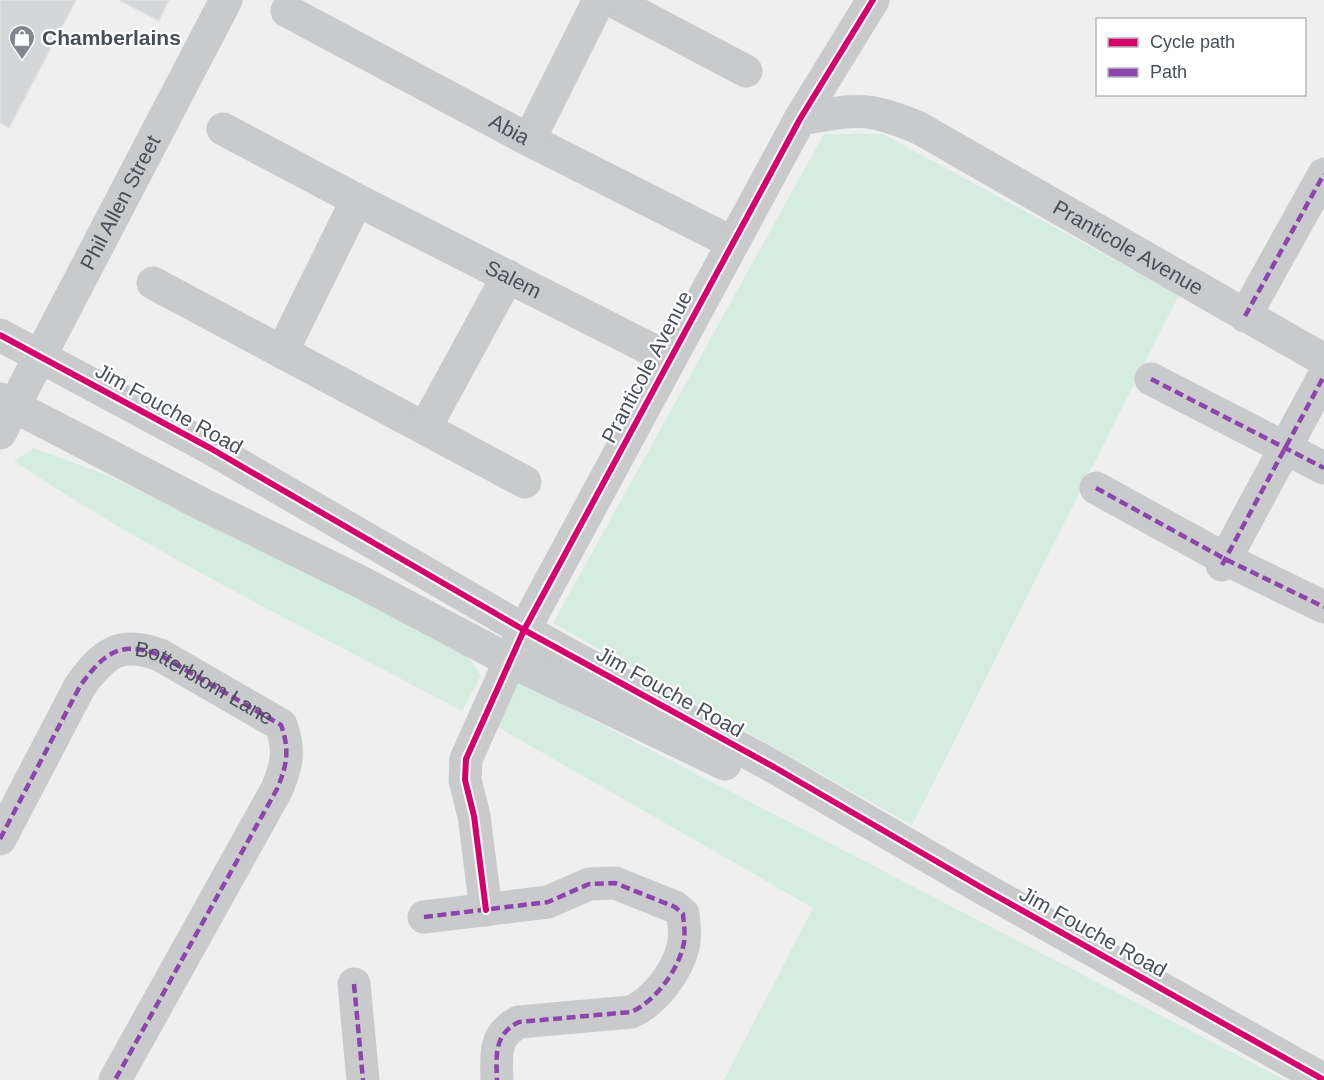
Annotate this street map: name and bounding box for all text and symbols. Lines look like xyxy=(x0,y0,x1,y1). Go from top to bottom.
legend xyxy=(1096,18,1306,96)
shop icon: Chamberlains xyxy=(7,23,37,61)
place label: Chamberlains xyxy=(42,26,181,49)
text: Cycle path xyxy=(1150,32,1235,52)
text: Path xyxy=(1150,62,1187,82)
street label: Abia xyxy=(486,109,534,149)
street label: Phil Allen Street xyxy=(75,131,164,273)
street label: Pranticole Avenue xyxy=(1049,195,1207,299)
street label: Salem xyxy=(482,255,545,303)
street label: Pranticole Avenue xyxy=(597,287,696,447)
street label: Jim Fouche Road xyxy=(92,359,247,459)
street label: Botterblom Lane xyxy=(133,637,278,729)
street label: Jim Fouche Road xyxy=(593,642,748,742)
street label: Jim Fouche Road xyxy=(1016,882,1171,982)

